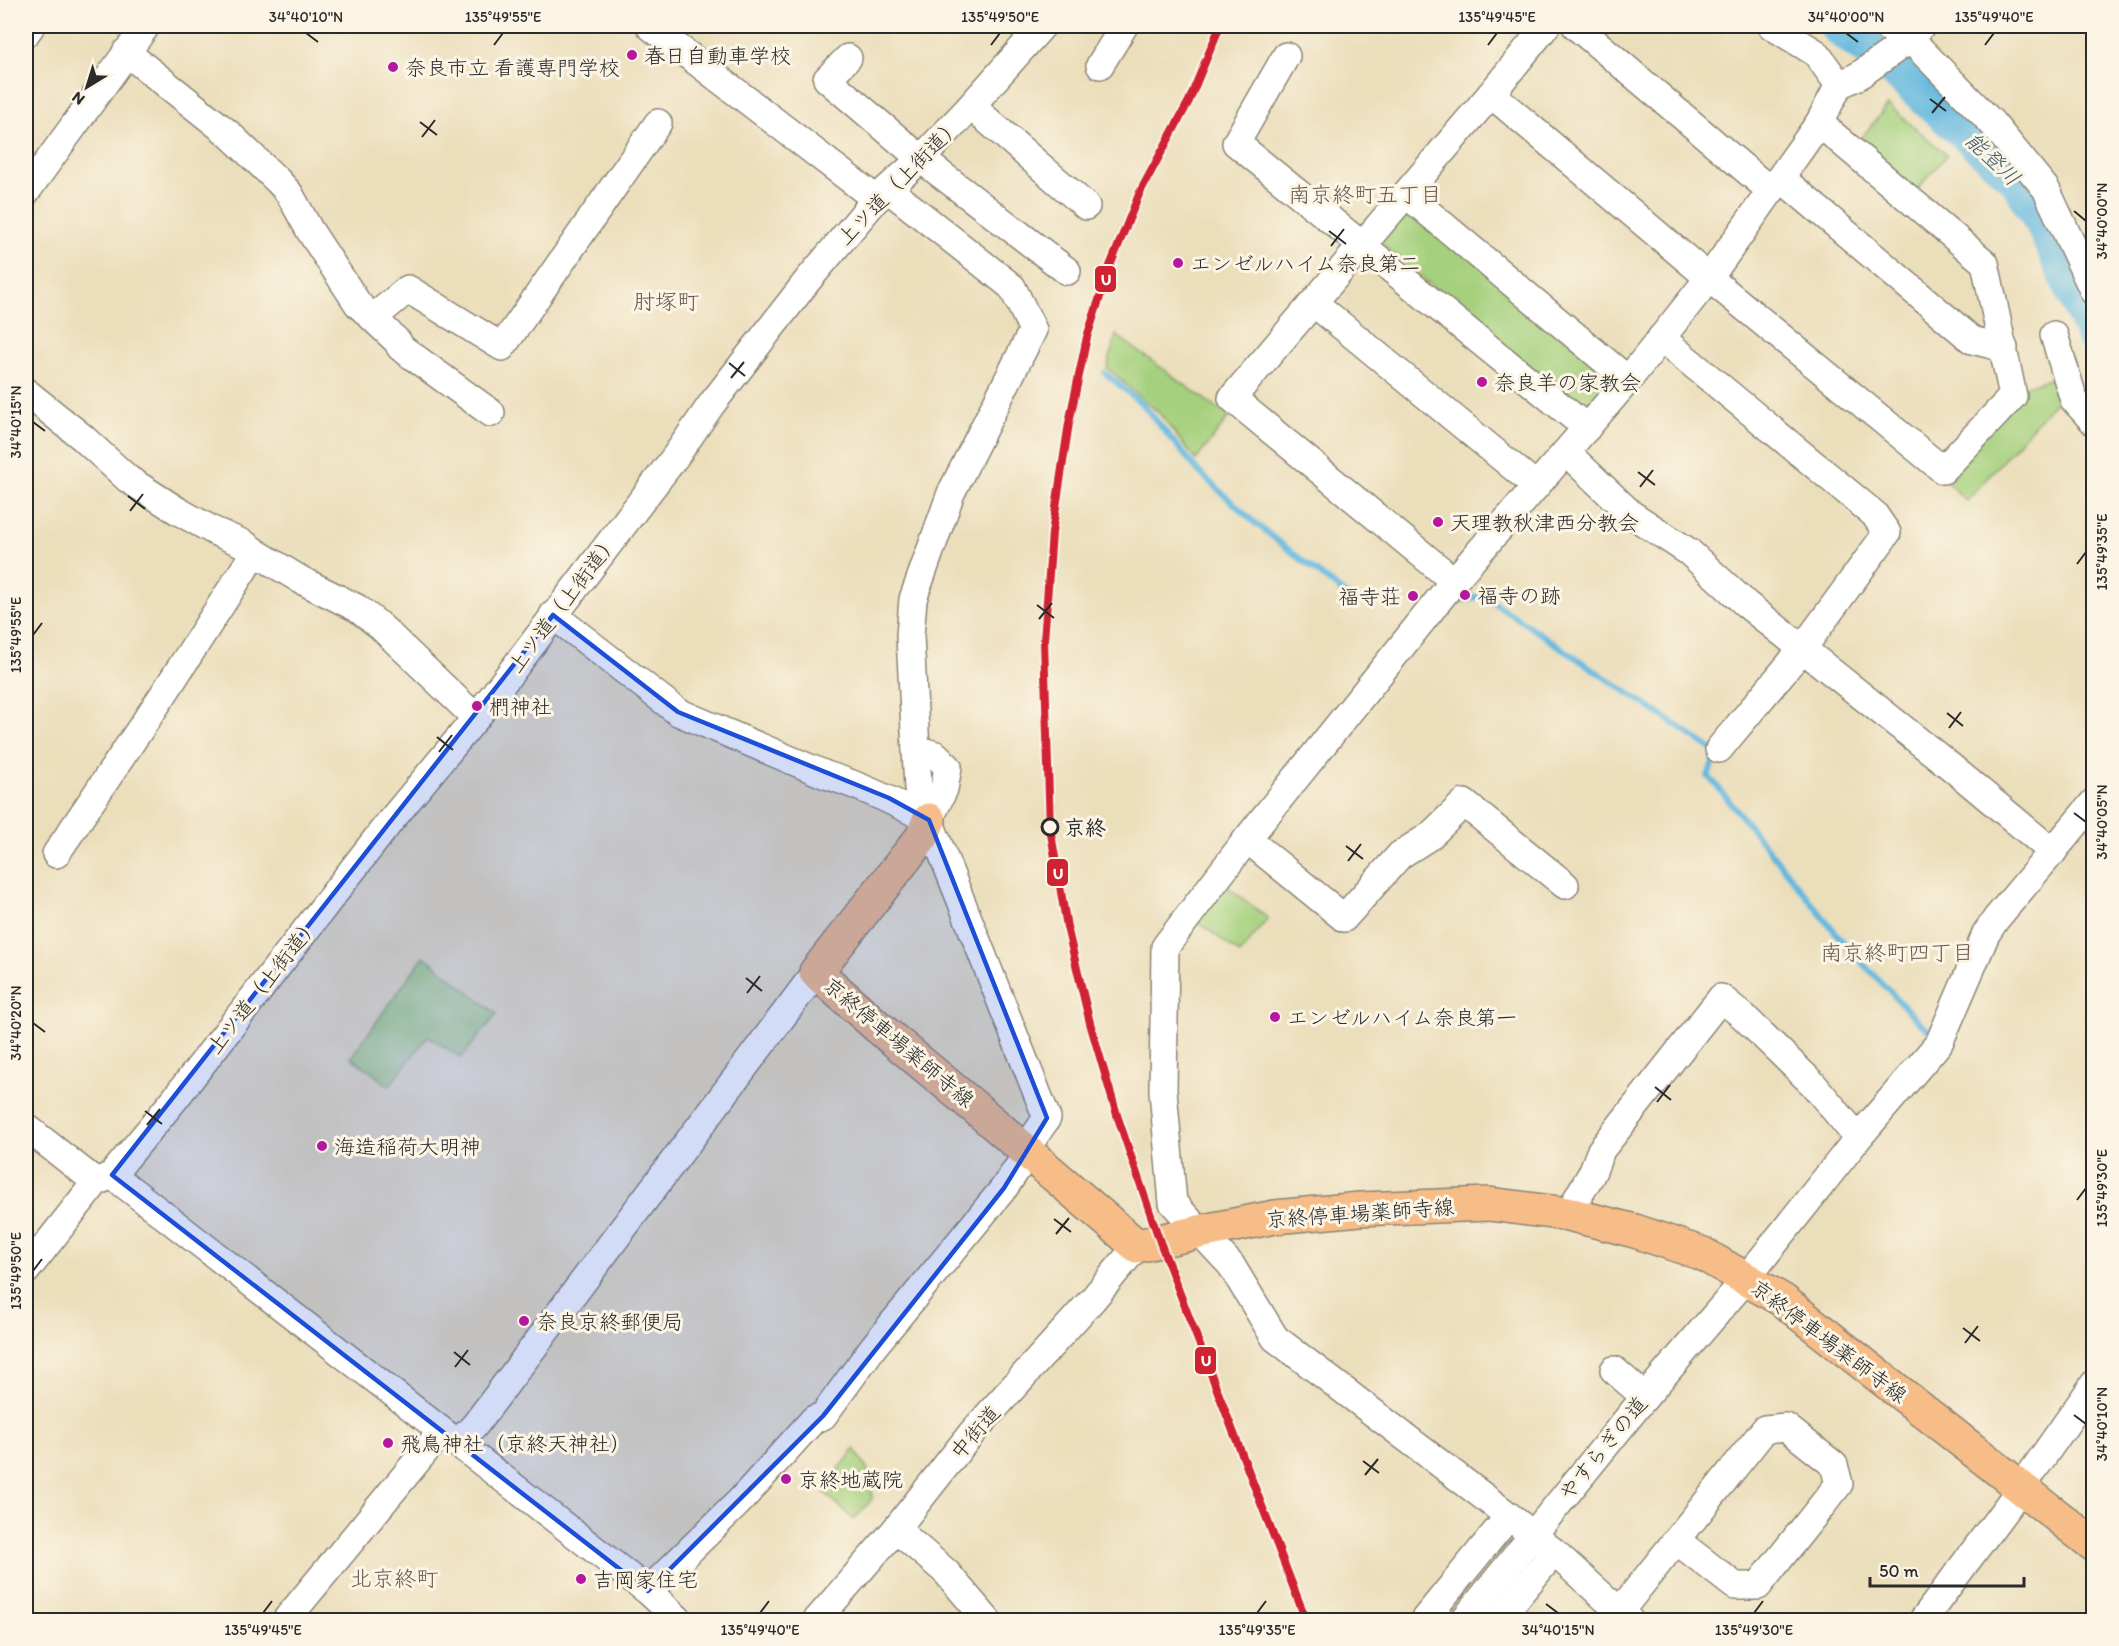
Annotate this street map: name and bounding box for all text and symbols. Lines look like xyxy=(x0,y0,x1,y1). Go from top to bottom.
text: 34°40'10"N xyxy=(269,8,343,26)
text: 135°49'55"E xyxy=(465,8,541,26)
text: 135°49'50"E xyxy=(961,8,1039,26)
text: 135°49'45"E xyxy=(1458,8,1536,26)
text: 34°40'00"N xyxy=(1808,8,1884,26)
text: 135°49'40"E xyxy=(1954,8,2034,26)
place label: 春日自動車学校 xyxy=(644,43,791,68)
marker: 春日自動車学校 xyxy=(625,48,639,62)
place label: 奈良市立 看護専門学校 xyxy=(405,55,620,80)
north arrow xyxy=(57,57,117,117)
marker: 奈良市立 看護専門学校 xyxy=(386,60,400,74)
text: N xyxy=(68,88,88,109)
street label: 上ツ道（上街道） xyxy=(832,112,966,250)
water label: 能登川 xyxy=(1960,126,2026,192)
district label: 南京終町五丁目 xyxy=(1288,181,1442,208)
text: 34°40'00"N xyxy=(2093,183,2111,259)
place label: エンゼルハイム奈良第二 xyxy=(1190,251,1420,276)
marker: エンゼルハイム奈良第二 xyxy=(1171,256,1185,270)
line badge: U xyxy=(1094,265,1117,293)
text: U xyxy=(1101,270,1111,289)
district label: 肘塚町 xyxy=(633,288,699,315)
place label: 奈良羊の家教会 xyxy=(1494,370,1641,395)
marker: 奈良羊の家教会 xyxy=(1475,375,1489,389)
text: 34°40'15"N xyxy=(7,385,25,459)
place label: 天理教秋津西分教会 xyxy=(1450,510,1639,535)
text: 135°49'35"E xyxy=(2093,514,2111,590)
marker: 天理教秋津西分教会 xyxy=(1431,515,1445,529)
street label: 上ツ道（上街道） xyxy=(502,528,624,678)
place label: 福寺の跡 xyxy=(1477,583,1561,608)
place label: 福寺荘 xyxy=(1338,584,1401,609)
marker: 福寺の跡 xyxy=(1458,588,1472,602)
marker: 福寺荘 xyxy=(1406,589,1420,603)
text: 135°49'55"E xyxy=(7,597,25,673)
place label: 椚神社 xyxy=(489,694,552,719)
marker: 椚神社 xyxy=(470,699,484,713)
text: 34°40'05"N xyxy=(2093,784,2111,860)
place label: 京終 xyxy=(1064,815,1106,840)
marker: 京終 xyxy=(1041,818,1059,836)
line badge: U xyxy=(1046,858,1069,887)
text: U xyxy=(1053,864,1063,883)
street label: 上ツ道（上街道） xyxy=(201,911,325,1059)
district label: 南京終町四丁目 xyxy=(1820,939,1974,966)
street label: 京終停車場薬師寺線 xyxy=(819,972,979,1112)
text: 34°40'20"N xyxy=(7,985,25,1061)
place label: エンゼルハイム奈良第一 xyxy=(1287,1005,1517,1030)
marker: エンゼルハイム奈良第一 xyxy=(1268,1010,1282,1024)
place label: 海造稲荷大明神 xyxy=(334,1134,481,1159)
marker: 海造稲荷大明神 xyxy=(315,1139,329,1153)
text: 135°49'30"E xyxy=(2093,1149,2111,1227)
street label: 京終停車場薬師寺線 xyxy=(1265,1194,1455,1232)
text: 135°49'50"E xyxy=(7,1232,25,1310)
street label: 京終停車場薬師寺線 xyxy=(1746,1274,1912,1408)
place label: 奈良京終郵便局 xyxy=(536,1309,683,1334)
marker: 奈良京終郵便局 xyxy=(517,1314,531,1328)
line badge: U xyxy=(1194,1346,1217,1375)
text: U xyxy=(1201,1351,1211,1370)
text: 34°40'10"N xyxy=(2093,1387,2111,1461)
street label: やすらぎの道 xyxy=(1554,1391,1652,1505)
street label: 中街道 xyxy=(945,1400,1005,1464)
place label: 飛鳥神社（京終天神社） xyxy=(400,1431,631,1456)
marker: 飛鳥神社（京終天神社） xyxy=(381,1436,395,1450)
place label: 京終地蔵院 xyxy=(798,1467,903,1492)
marker: 京終地蔵院 xyxy=(779,1472,793,1486)
scale bar xyxy=(1870,1550,2024,1588)
text: 50 m xyxy=(1879,1560,1919,1582)
district label: 北京終町 xyxy=(350,1565,438,1592)
place label: 吉岡家住宅 xyxy=(593,1567,698,1592)
marker: 吉岡家住宅 xyxy=(574,1572,588,1586)
text: 135°49'45"E xyxy=(224,1621,302,1639)
text: 135°49'40"E xyxy=(720,1621,800,1639)
text: 135°49'35"E xyxy=(1219,1621,1295,1639)
text: 34°40'15"N xyxy=(1521,1621,1595,1639)
text: 135°49'30"E xyxy=(1715,1621,1793,1639)

